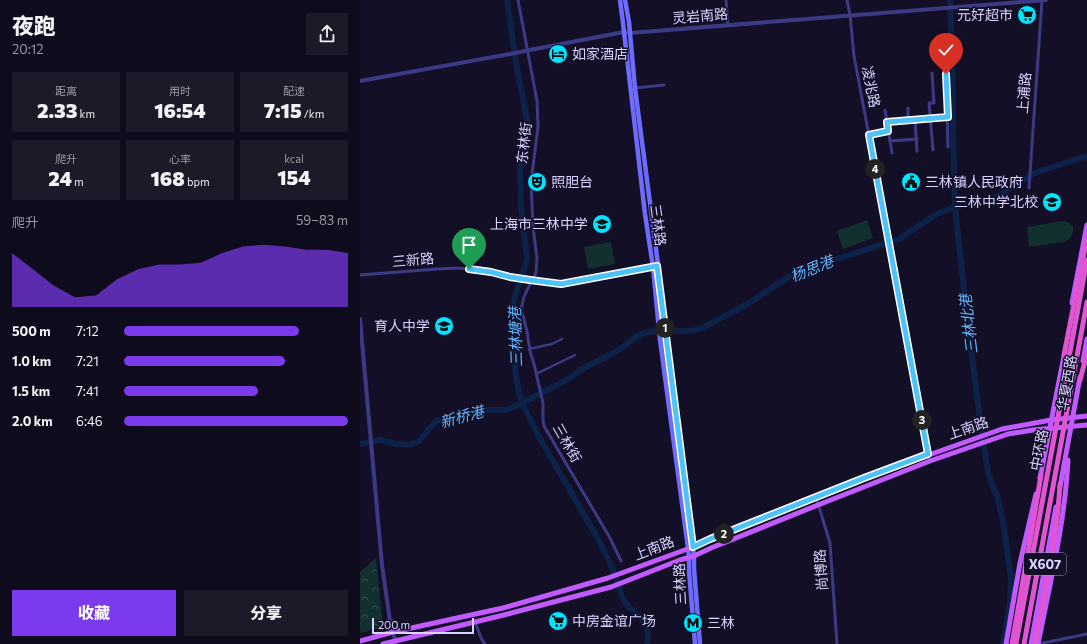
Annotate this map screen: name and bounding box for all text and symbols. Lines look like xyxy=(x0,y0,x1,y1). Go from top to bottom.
supermarket icon: 元好超市 xyxy=(1016,4,1038,26)
street label: 灵岩南路 xyxy=(671,5,729,26)
place label: 元好超市 xyxy=(957,6,1013,23)
text: 夜跑 xyxy=(12,12,56,39)
button: share xyxy=(306,13,348,55)
pin xyxy=(929,33,963,74)
icon: check xyxy=(935,39,957,61)
text: 20:12 xyxy=(12,41,44,57)
hotel icon: 如家酒店 xyxy=(547,43,569,65)
place label: 如家酒店 xyxy=(572,45,628,62)
street label: 凌兆路 xyxy=(859,65,884,109)
street label: 上浦路 xyxy=(1013,71,1034,115)
text: 距离 xyxy=(55,84,77,97)
text: 用时 xyxy=(169,84,191,97)
text: 配速 xyxy=(283,84,305,97)
text: 2.33 xyxy=(37,98,77,122)
text: 16:54 xyxy=(154,98,206,122)
text: 7:15 xyxy=(264,98,302,122)
text: km xyxy=(77,107,95,120)
text: /km xyxy=(302,107,324,120)
street label: 东林街 xyxy=(513,121,534,165)
text: 爬升 xyxy=(55,152,77,165)
text: 心率 xyxy=(169,152,191,165)
text: kcal xyxy=(284,152,304,165)
pin: 4 xyxy=(865,159,885,179)
text: 4 xyxy=(872,162,878,175)
text: 154 xyxy=(277,165,311,189)
text: 24 xyxy=(48,166,72,190)
text: 168 xyxy=(151,166,185,190)
theatre icon: 照胆台 xyxy=(526,171,548,193)
public building icon: 三林镇人民政府 xyxy=(900,171,922,193)
place label: 照胆台 xyxy=(551,173,593,190)
place label: 三林镇人民政府 xyxy=(925,173,1023,190)
text: m xyxy=(72,175,84,188)
text: bpm xyxy=(185,175,210,188)
school or university icon: 三林中学北校 xyxy=(1041,191,1063,213)
place label: 三林中学北校 xyxy=(954,193,1038,210)
street label: 三林路 xyxy=(647,203,670,247)
text: 59–83 m xyxy=(296,212,348,228)
school or university icon: 上海市三林中学 xyxy=(591,213,613,235)
text: 爬升 xyxy=(12,214,38,230)
place label: 上海市三林中学 xyxy=(490,215,588,232)
pin xyxy=(452,228,486,269)
icon: arrive xyxy=(458,234,480,256)
street label: 三新路 xyxy=(391,249,435,270)
water label: 杨思港 xyxy=(787,251,838,285)
water label: 三林北港 xyxy=(955,291,981,355)
water label: 三林塘港 xyxy=(505,305,525,367)
school or university icon: 育人中学 xyxy=(433,315,455,337)
place label: 育人中学 xyxy=(374,317,430,334)
pin: 1 xyxy=(655,318,675,338)
text: 1 xyxy=(663,321,667,334)
text: 500 m xyxy=(12,323,51,339)
text: 7:12 xyxy=(76,323,99,339)
text: 1.0 km xyxy=(12,353,51,369)
text: 7:21 xyxy=(76,353,99,369)
street label: 华夏西路 xyxy=(1053,354,1080,412)
text: 1.5 km xyxy=(12,383,50,399)
text: 7:41 xyxy=(76,383,99,399)
water label: 新桥港 xyxy=(438,401,488,431)
pin: 3 xyxy=(912,410,932,430)
text: 2.0 km xyxy=(12,413,53,429)
text: 6:46 xyxy=(76,413,103,429)
text: 3 xyxy=(919,413,925,426)
street label: 上南路 xyxy=(945,413,990,442)
street label: 三林街 xyxy=(550,420,585,465)
street label: 中环路 xyxy=(1026,428,1051,472)
pin: 2 xyxy=(714,524,734,544)
text: 2 xyxy=(721,527,727,540)
street label: 上南路 xyxy=(631,532,676,563)
street label: 尚博路 xyxy=(811,548,830,592)
road number: X607 xyxy=(1024,553,1066,575)
street label: 三林路 xyxy=(670,563,689,605)
button: 收藏 xyxy=(12,590,176,636)
button: 分享 xyxy=(184,590,348,636)
supermarket icon: 中房金谊广场 xyxy=(547,610,569,632)
place label: 中房金谊广场 xyxy=(572,612,656,629)
metro station icon: 三林 xyxy=(682,612,704,634)
place label: 三林 xyxy=(707,614,735,631)
scale bar xyxy=(372,616,474,635)
text: 200 m xyxy=(378,618,410,631)

